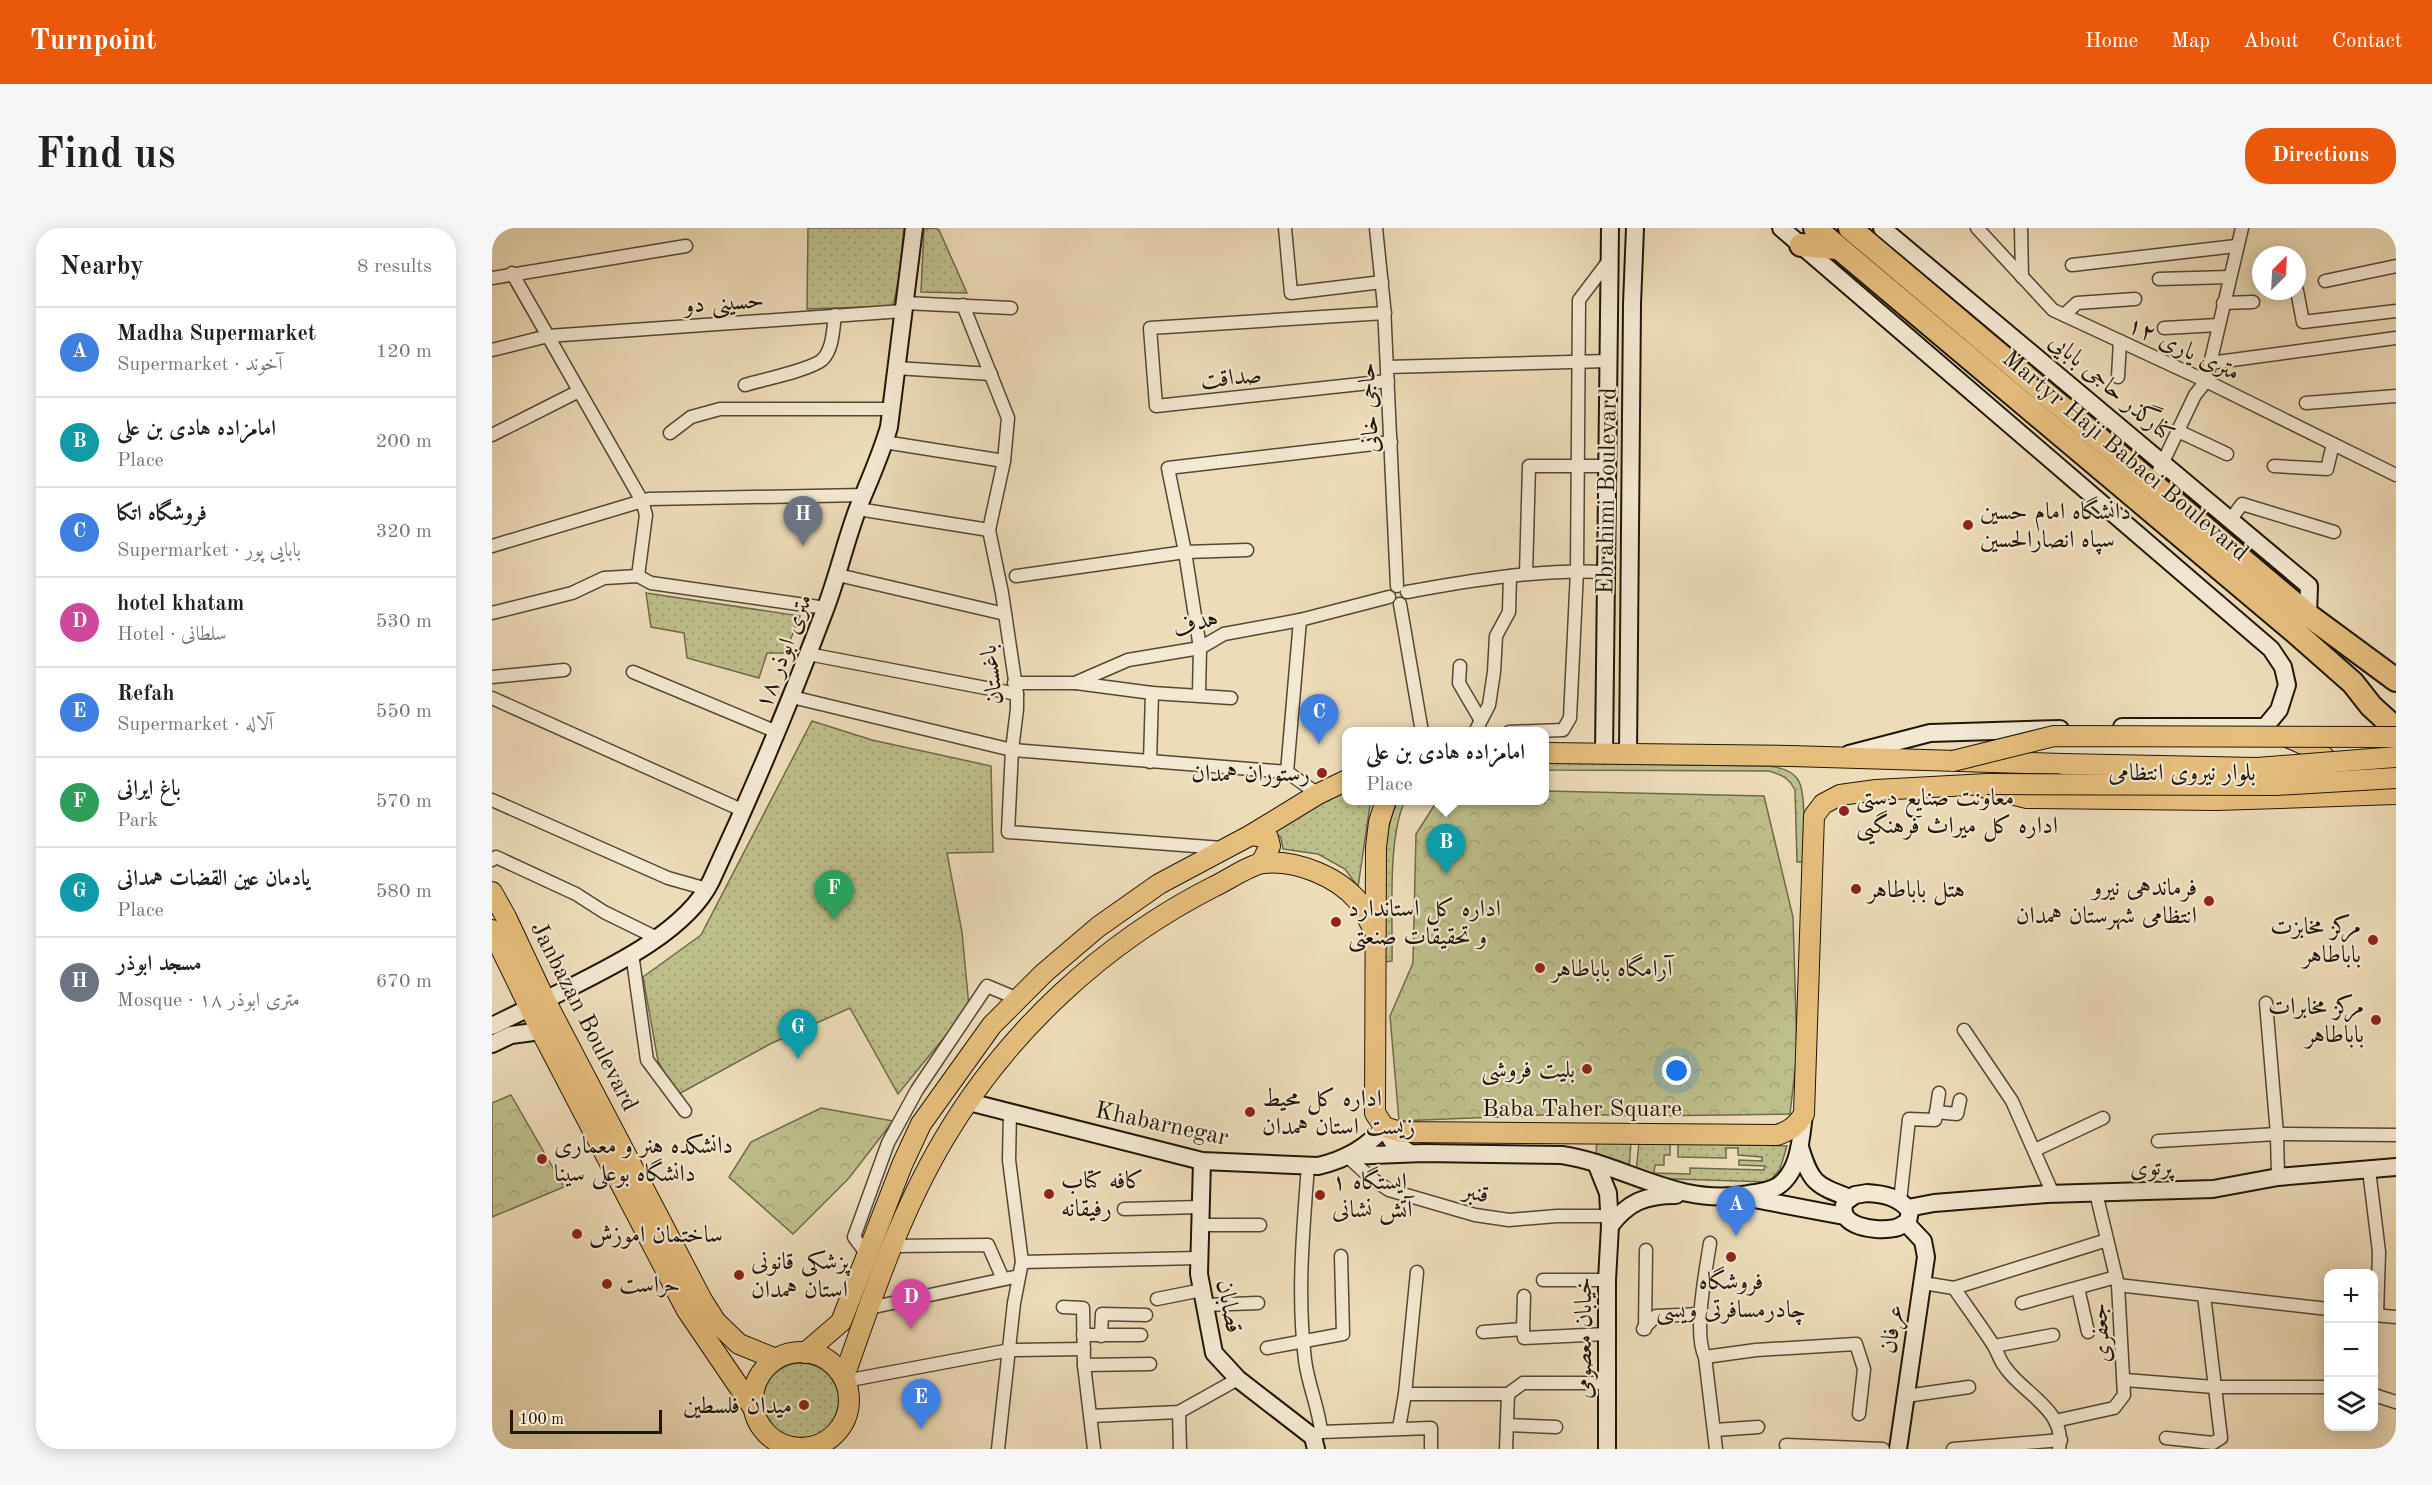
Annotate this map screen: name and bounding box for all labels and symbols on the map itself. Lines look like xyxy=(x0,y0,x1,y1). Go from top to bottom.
north arrow xyxy=(2252,246,2306,300)
street label: حسینی دو xyxy=(681,289,765,322)
street label: ۱۲ متری یاری xyxy=(2123,314,2243,387)
street label: کنارگذر حاجی بابایی xyxy=(2043,324,2182,448)
street label: Martyr Haji Babaei Boulevard xyxy=(1997,347,2252,566)
street label: حاجی خانی xyxy=(1356,362,1384,454)
street label: صداقت xyxy=(1199,364,1263,394)
street label: Ebrahimi Boulevard xyxy=(1594,387,1622,595)
pin: H xyxy=(784,496,822,546)
place label: دانشگاه امام حسین سپاه انصارالحسین xyxy=(1980,496,2131,555)
marker: دانشگاه امام حسین سپاه انصارالحسین xyxy=(1961,518,1975,532)
street label: ۱۸ متری ابوذر xyxy=(752,591,819,713)
street label: هدف xyxy=(1170,606,1221,643)
street label: باغستان xyxy=(977,643,1009,706)
pin: C xyxy=(1300,694,1338,744)
street label: بلوار نیروی انتظامی xyxy=(2108,762,2256,787)
place label: رستوران همدان xyxy=(1191,763,1310,788)
marker: رستوران همدان xyxy=(1315,766,1329,780)
place label: معاونت صنایع دستی اداره کل میراث فرهنگیی xyxy=(1856,787,2058,845)
marker: معاونت صنایع دستی اداره کل میراث فرهنگیی xyxy=(1837,804,1851,818)
pin: B xyxy=(1426,824,1466,874)
pin: F xyxy=(814,870,854,920)
place label: فرماندهی نیرو انتظامی شهرستان همدان xyxy=(2016,877,2197,930)
place label: هتل باباطاهر xyxy=(1865,879,1965,906)
marker: هتل باباطاهر xyxy=(1849,882,1863,896)
marker: فرماندهی نیرو انتظامی شهرستان همدان xyxy=(2202,894,2216,908)
place label: اداره کل استاندارد و تحقیقات صنعتی xyxy=(1348,897,1501,953)
place label: مرکز مخابزت باباطاهر xyxy=(2270,913,2361,969)
marker: اداره کل استاندارد و تحقیقات صنعتی xyxy=(1329,915,1343,929)
street label: Janbazan Boulevard xyxy=(525,918,641,1115)
marker: مرکز مخابزت باباطاهر xyxy=(2366,933,2380,947)
place label: آرامگاه باباطاهر xyxy=(1549,953,1675,983)
marker: آرامگاه باباطاهر xyxy=(1533,961,1547,975)
place label: مرکز مخابرات باباطاهر xyxy=(2268,993,2364,1049)
pin: G xyxy=(778,1010,818,1059)
marker: مرکز مخابرات باباطاهر xyxy=(2369,1013,2383,1027)
your location xyxy=(1662,1056,1691,1085)
place label: بلیت فروشی xyxy=(1481,1059,1575,1086)
marker: بلیت فروشی xyxy=(1580,1062,1594,1076)
place label: اداره کل محیط زیست استان همدان xyxy=(1262,1087,1415,1140)
street label: Baba Taher Square xyxy=(1482,1098,1682,1122)
street label: Khabarnegar xyxy=(1093,1099,1231,1151)
marker: اداره کل محیط زیست استان همدان xyxy=(1243,1105,1257,1119)
place label: دانشکده هنر و معماری دانشگاه بوعلی سینا xyxy=(554,1133,733,1190)
marker: دانشکده هنر و معماری دانشگاه بوعلی سینا xyxy=(535,1152,549,1166)
street label: پرتوی xyxy=(2129,1156,2176,1184)
place label: ایستگاه ۱ آتش نشانی xyxy=(1332,1166,1415,1225)
place label: کافه کتاب رفیقانه xyxy=(1061,1169,1144,1222)
street label: قنبر xyxy=(1457,1179,1491,1210)
pin: A xyxy=(1716,1186,1756,1236)
marker: کافه کتاب رفیقانه xyxy=(1042,1187,1056,1201)
marker: ایستگاه ۱ آتش نشانی xyxy=(1313,1188,1327,1202)
place label: ساختمان اموزش xyxy=(589,1224,723,1249)
marker: ساختمان اموزش xyxy=(570,1227,584,1241)
place label: پزشکی قانونی استان همدان xyxy=(751,1250,852,1303)
marker: فروشگاه چادرمسافرتی ویسی xyxy=(1724,1250,1738,1264)
place label: فروشگاه چادرمسافرتی ویسی xyxy=(1656,1266,1806,1326)
marker: پزشکی قانونی استان همدان xyxy=(732,1268,746,1282)
place label: حراست xyxy=(619,1274,680,1298)
marker: حراست xyxy=(600,1277,614,1291)
street label: خیابان معصومی xyxy=(1573,1277,1598,1399)
street label: قصابان xyxy=(1211,1278,1245,1335)
pin: D xyxy=(892,1280,930,1329)
street label: جعفری xyxy=(2088,1302,2117,1364)
street label: عرفان xyxy=(1877,1303,1912,1356)
pin: E xyxy=(902,1380,940,1429)
place label: میدان فلسطین xyxy=(683,1395,792,1419)
marker: میدان فلسطین xyxy=(797,1398,811,1412)
scale bar xyxy=(510,1407,662,1434)

